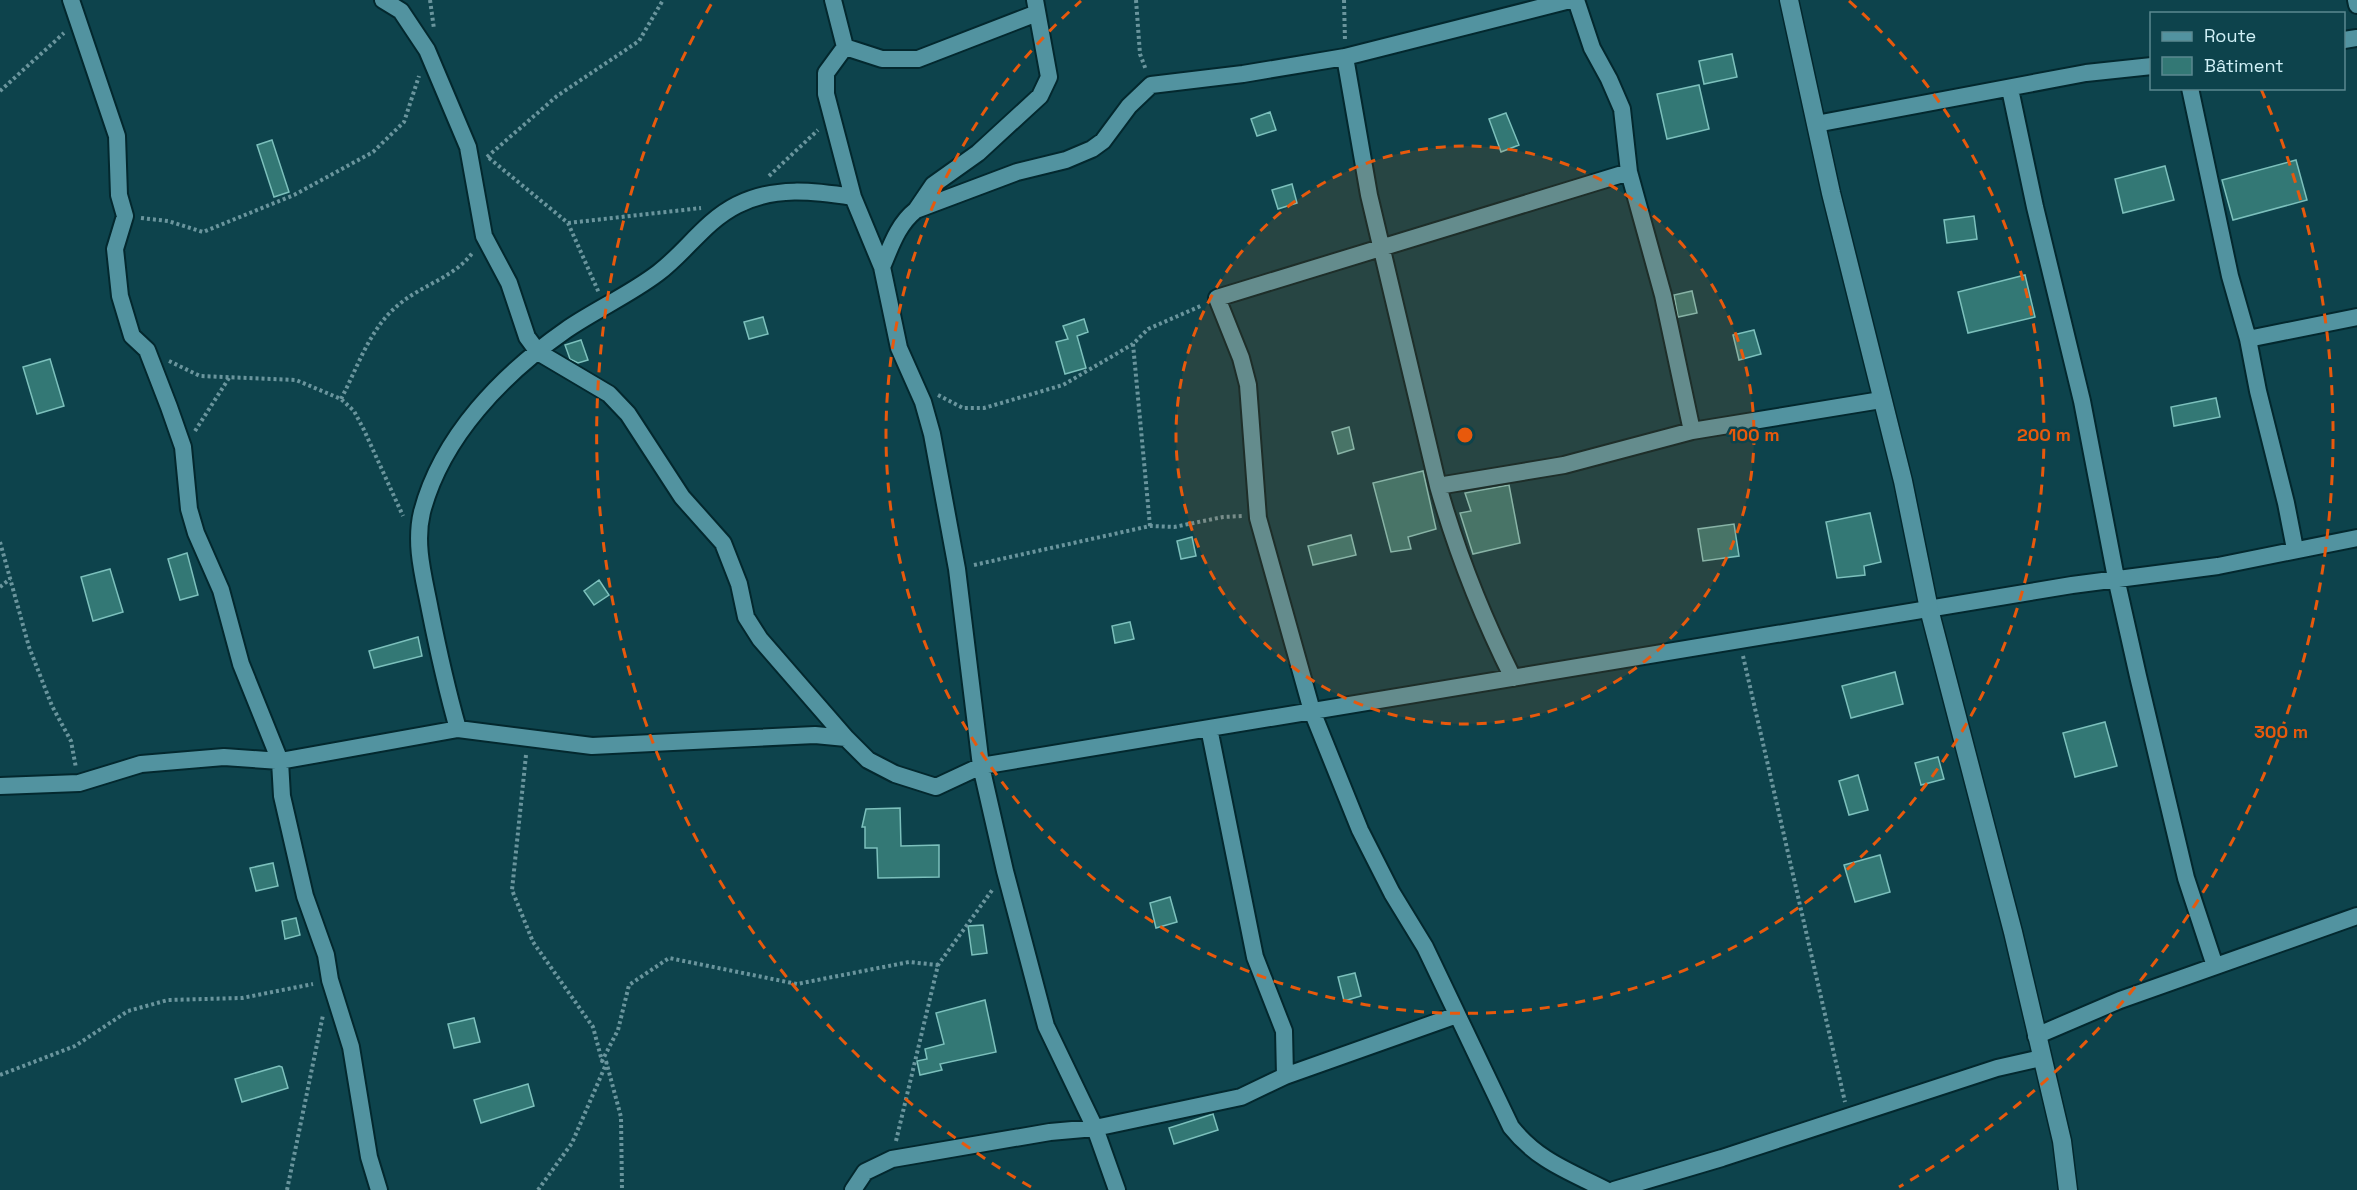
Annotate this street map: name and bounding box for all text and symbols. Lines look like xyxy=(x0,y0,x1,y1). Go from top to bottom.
legend xyxy=(2150,12,2345,90)
text: Route xyxy=(2204,24,2256,47)
text: Bâtiment xyxy=(2204,54,2284,77)
text: 100 m xyxy=(1728,423,1780,446)
text: 200 m xyxy=(2017,423,2071,446)
centre of rings xyxy=(1455,425,1475,445)
text: 300 m xyxy=(2254,720,2308,743)

